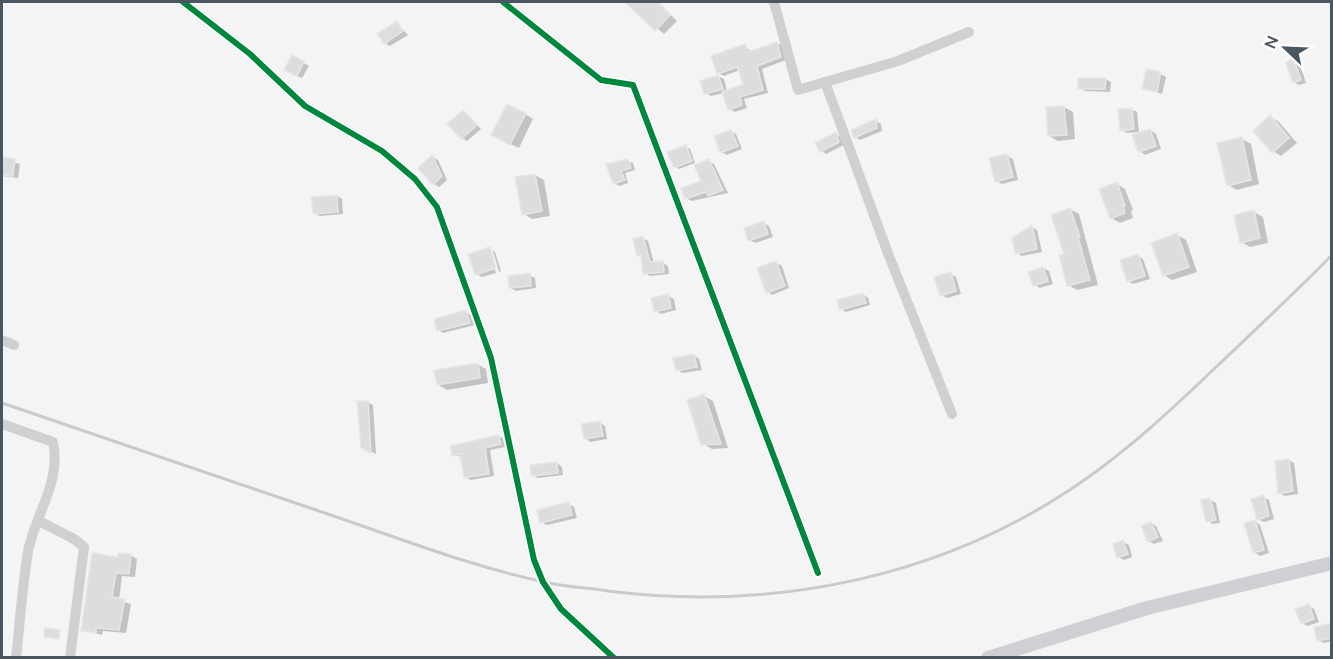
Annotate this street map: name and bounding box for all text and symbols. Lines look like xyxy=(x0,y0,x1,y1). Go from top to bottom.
north arrow xyxy=(1255,18,1315,78)
text: N xyxy=(1260,33,1283,52)

